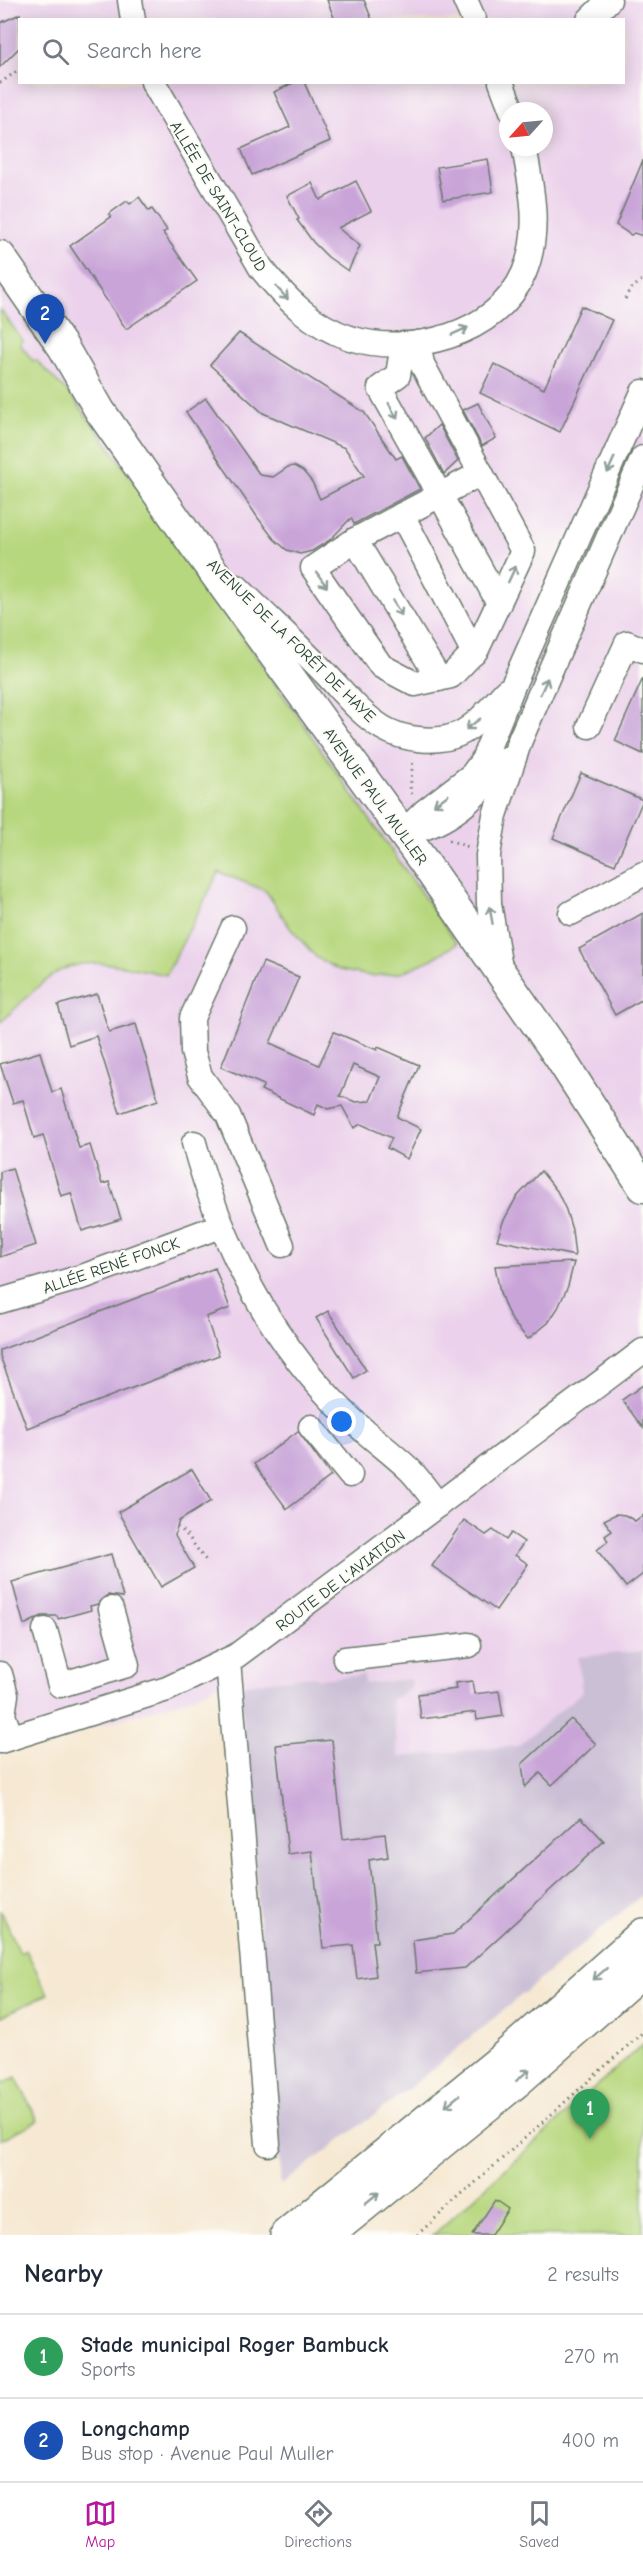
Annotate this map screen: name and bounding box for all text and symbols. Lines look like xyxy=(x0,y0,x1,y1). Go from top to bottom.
search box xyxy=(18,18,625,84)
icon: search xyxy=(39,35,72,68)
text: Search here xyxy=(87,38,202,64)
north arrow xyxy=(499,102,553,156)
street label: ALLÉE DE SAINT-CLOUD xyxy=(166,118,271,275)
one-way arrow xyxy=(275,285,289,300)
pin: 2 xyxy=(26,294,64,344)
one-way arrow xyxy=(451,324,469,336)
one-way arrow xyxy=(388,401,399,419)
one-way arrow xyxy=(605,455,616,474)
street label: AVENUE DE LA FORÊT DE HAYE xyxy=(203,555,380,726)
one-way arrow xyxy=(507,566,518,584)
one-way arrow xyxy=(316,572,328,588)
one-way arrow xyxy=(391,599,403,616)
one-way arrow xyxy=(539,677,550,695)
one-way arrow xyxy=(465,717,481,730)
street label: AVENUE PAUL MULLER xyxy=(319,725,431,869)
one-way arrow xyxy=(433,794,449,806)
one-way arrow xyxy=(485,906,496,926)
street label: ALLÉE RENÉ FONCK xyxy=(40,1233,182,1298)
your location xyxy=(327,1407,356,1436)
street label: ROUTE DE L'AVIATION xyxy=(273,1526,409,1635)
one-way arrow xyxy=(593,1967,608,1981)
one-way arrow xyxy=(515,2068,530,2082)
pin: 1 xyxy=(570,2090,610,2139)
one-way arrow xyxy=(445,2094,460,2108)
one-way arrow xyxy=(363,2192,379,2205)
text: Nearby xyxy=(24,2259,103,2289)
text: 2 results xyxy=(547,2263,619,2286)
text: Stade municipal Roger Bambuck xyxy=(81,2332,388,2358)
text: 1 xyxy=(40,2345,47,2368)
text: 270 m xyxy=(564,2345,619,2368)
text: Sports xyxy=(81,2358,135,2381)
text: Longchamp xyxy=(81,2416,190,2442)
text: 2 xyxy=(39,2429,48,2452)
text: 400 m xyxy=(562,2429,619,2452)
text: Bus stop · Avenue Paul Muller xyxy=(81,2442,333,2465)
tab: Map xyxy=(84,2497,117,2551)
tab: Directions xyxy=(284,2497,352,2551)
tab: Saved xyxy=(519,2497,559,2551)

